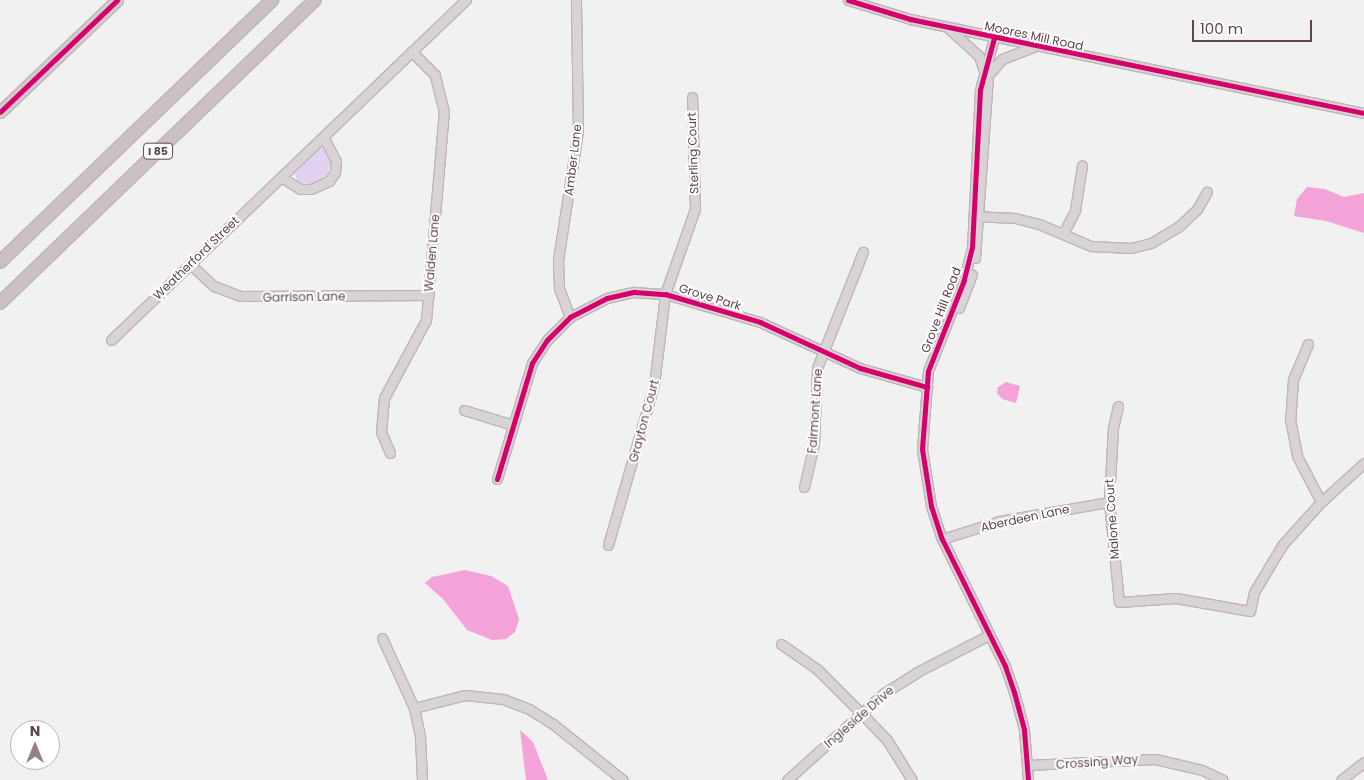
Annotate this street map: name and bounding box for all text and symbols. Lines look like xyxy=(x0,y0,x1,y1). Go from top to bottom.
scale bar xyxy=(1194,10,1314,42)
street label: Moores Mill Road xyxy=(983,18,1085,54)
text: 100 m xyxy=(1200,18,1243,39)
street label: Sterling Court xyxy=(684,112,702,194)
street label: Amber Lane xyxy=(561,123,585,197)
road number: I 85 xyxy=(143,142,173,160)
street label: Weatherford Street xyxy=(150,213,242,303)
street label: Walden Lane xyxy=(421,214,443,292)
street label: Grove Hill Road xyxy=(918,265,964,355)
street label: Grove Park xyxy=(677,281,743,313)
street label: Garrison Lane xyxy=(263,289,345,305)
street label: Fairmont Lane xyxy=(805,368,825,454)
street label: Grayton Court xyxy=(626,378,662,464)
street label: Malone Court xyxy=(1102,478,1122,560)
street label: Aberdeen Lane xyxy=(979,502,1071,534)
street label: Ingleside Drive xyxy=(821,683,897,751)
north arrow xyxy=(10,720,60,770)
text: N xyxy=(30,721,40,741)
street label: Crossing Way xyxy=(1055,752,1139,772)

